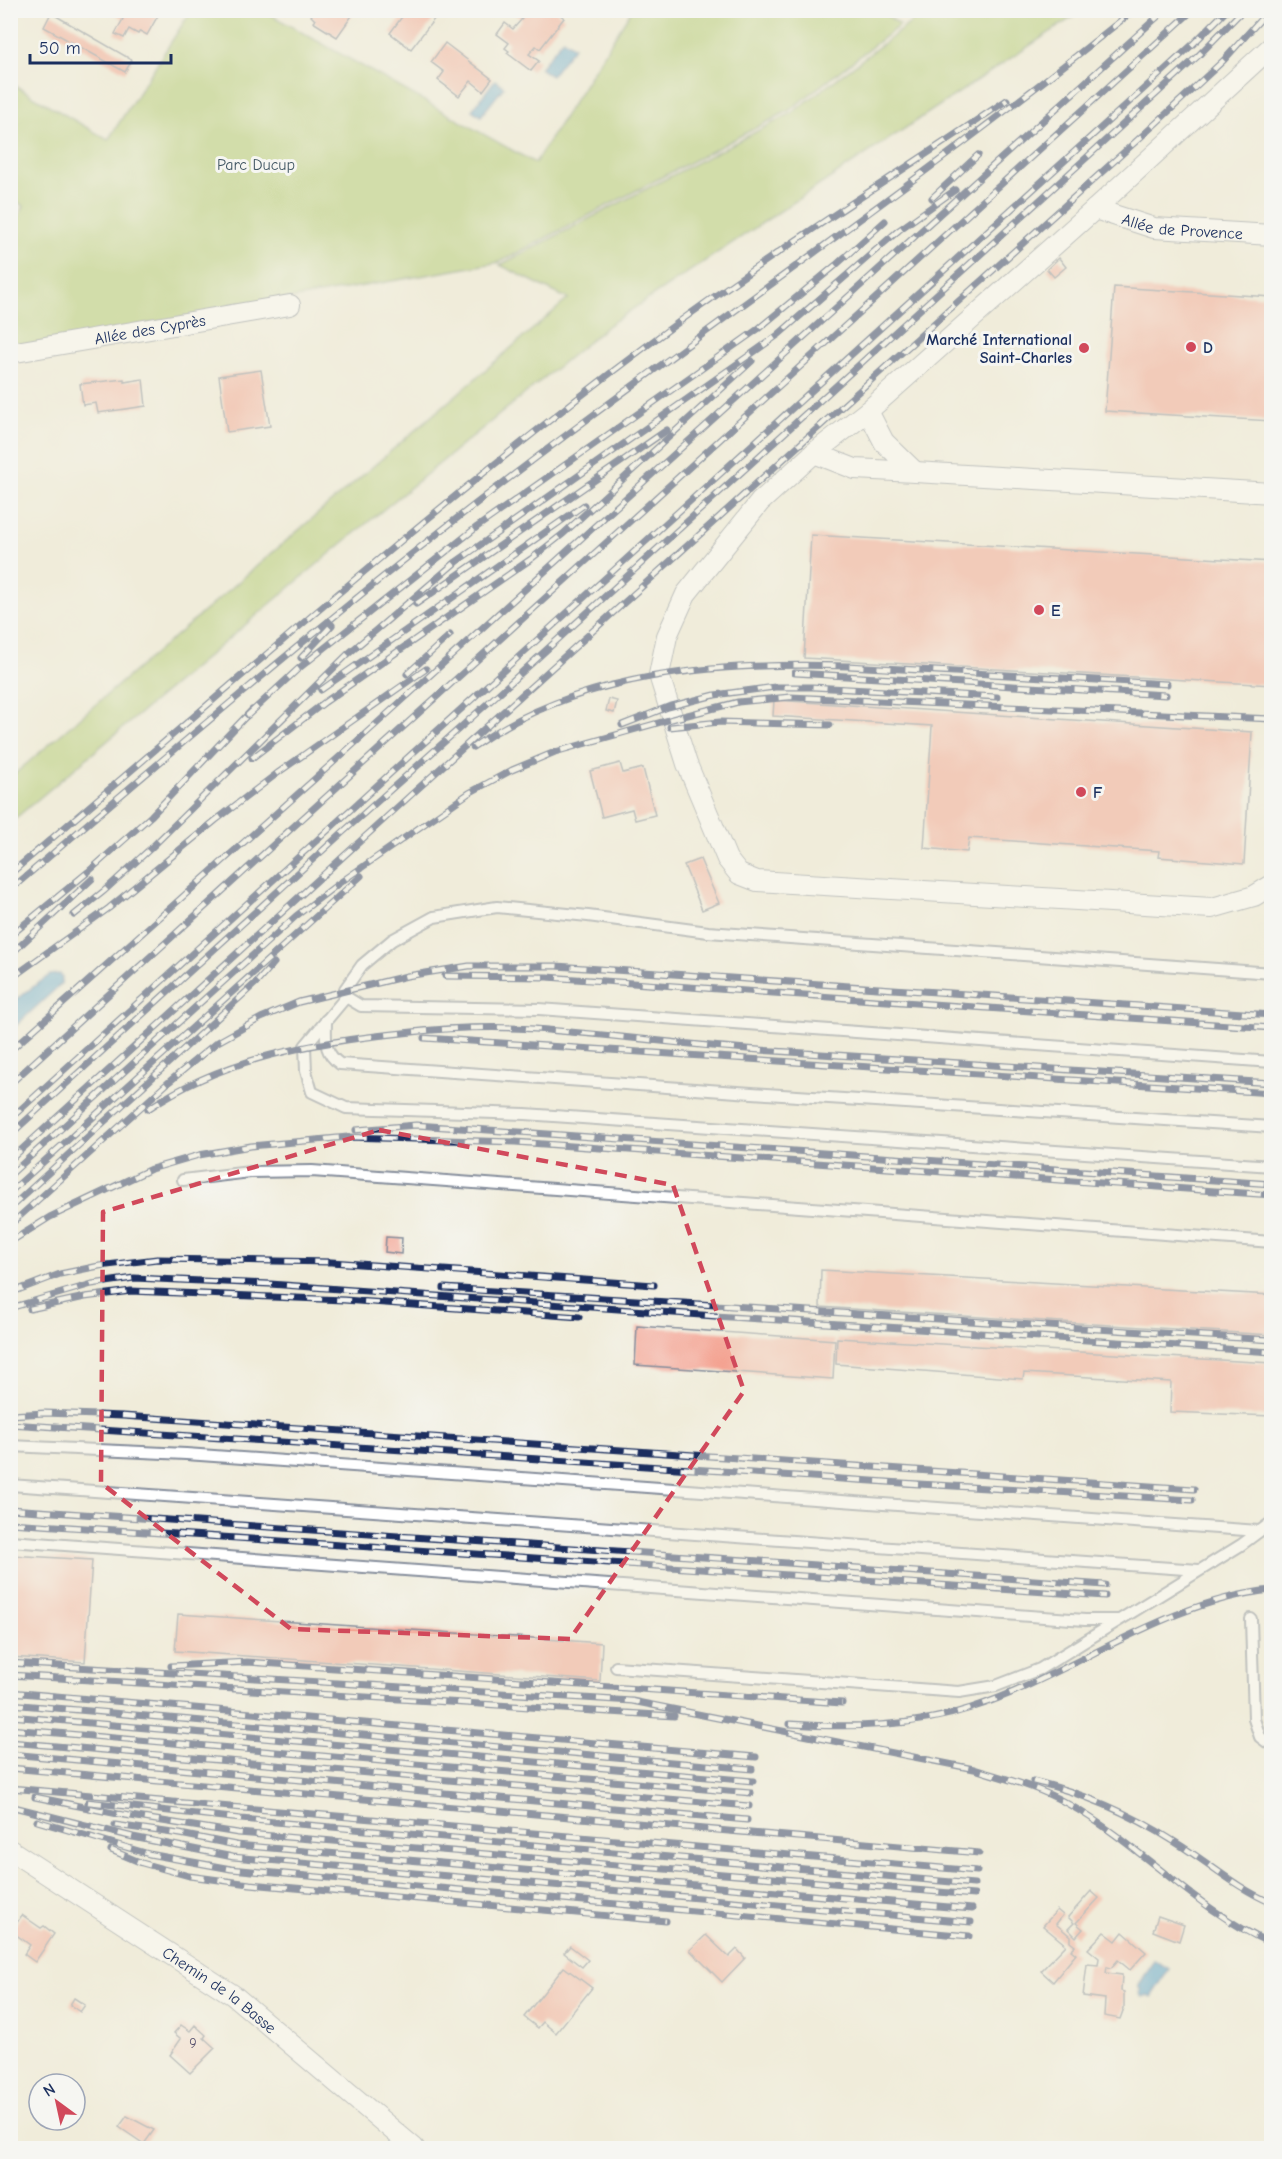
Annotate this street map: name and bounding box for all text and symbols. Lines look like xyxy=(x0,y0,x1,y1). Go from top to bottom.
scale bar xyxy=(30,27,171,65)
text: 50 m xyxy=(39,38,81,59)
park label: Parc Ducup xyxy=(217,156,295,174)
street label: Allée de Provence xyxy=(1120,210,1243,243)
street label: Allée des Cyprès xyxy=(93,312,207,348)
place label: Marché International Saint-Charles xyxy=(926,331,1072,367)
place label: D xyxy=(1203,339,1213,357)
marker: D xyxy=(1184,340,1198,354)
marker: Marché International Saint-Charles xyxy=(1077,341,1091,355)
place label: E xyxy=(1051,602,1061,620)
marker: E xyxy=(1032,603,1046,617)
place label: F xyxy=(1093,784,1103,802)
marker: F xyxy=(1074,785,1088,799)
street label: Chemin de la Basse xyxy=(159,1944,279,2038)
house number: 9 xyxy=(189,2035,197,2052)
north arrow xyxy=(27,2072,87,2132)
text: N xyxy=(40,2080,59,2101)

